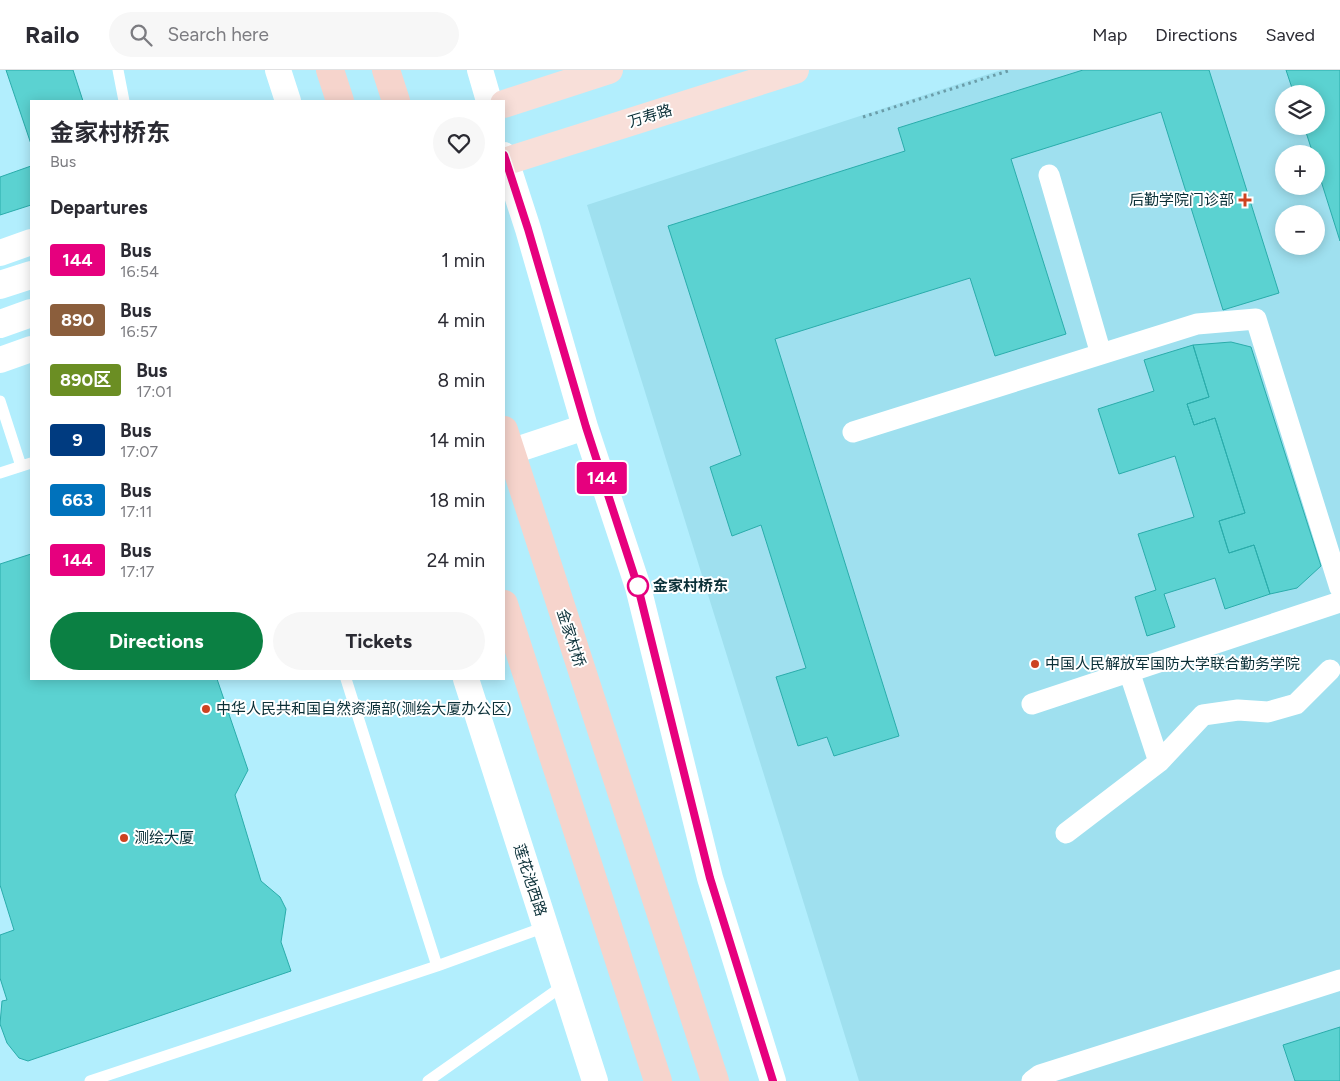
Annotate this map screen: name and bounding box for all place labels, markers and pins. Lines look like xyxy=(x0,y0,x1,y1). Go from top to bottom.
place label: 后勤学院门诊部 xyxy=(1129,191,1234,209)
marker: 后勤学院门诊部 xyxy=(1238,193,1252,207)
marker: 金家村桥东 xyxy=(627,575,649,597)
place label: 金家村桥东 xyxy=(653,577,728,595)
place label: 中国人民解放军国防大学联合勤务学院 xyxy=(1045,655,1300,673)
marker: 中国人民解放军国防大学联合勤务学院 xyxy=(1029,658,1041,670)
place label: 中华人民共和国自然资源部(测绘大厦办公区) xyxy=(216,700,512,718)
marker: 中华人民共和国自然资源部(测绘大厦办公区) xyxy=(200,703,212,715)
place label: 测绘大厦 xyxy=(134,829,194,847)
marker: 测绘大厦 xyxy=(118,832,130,844)

